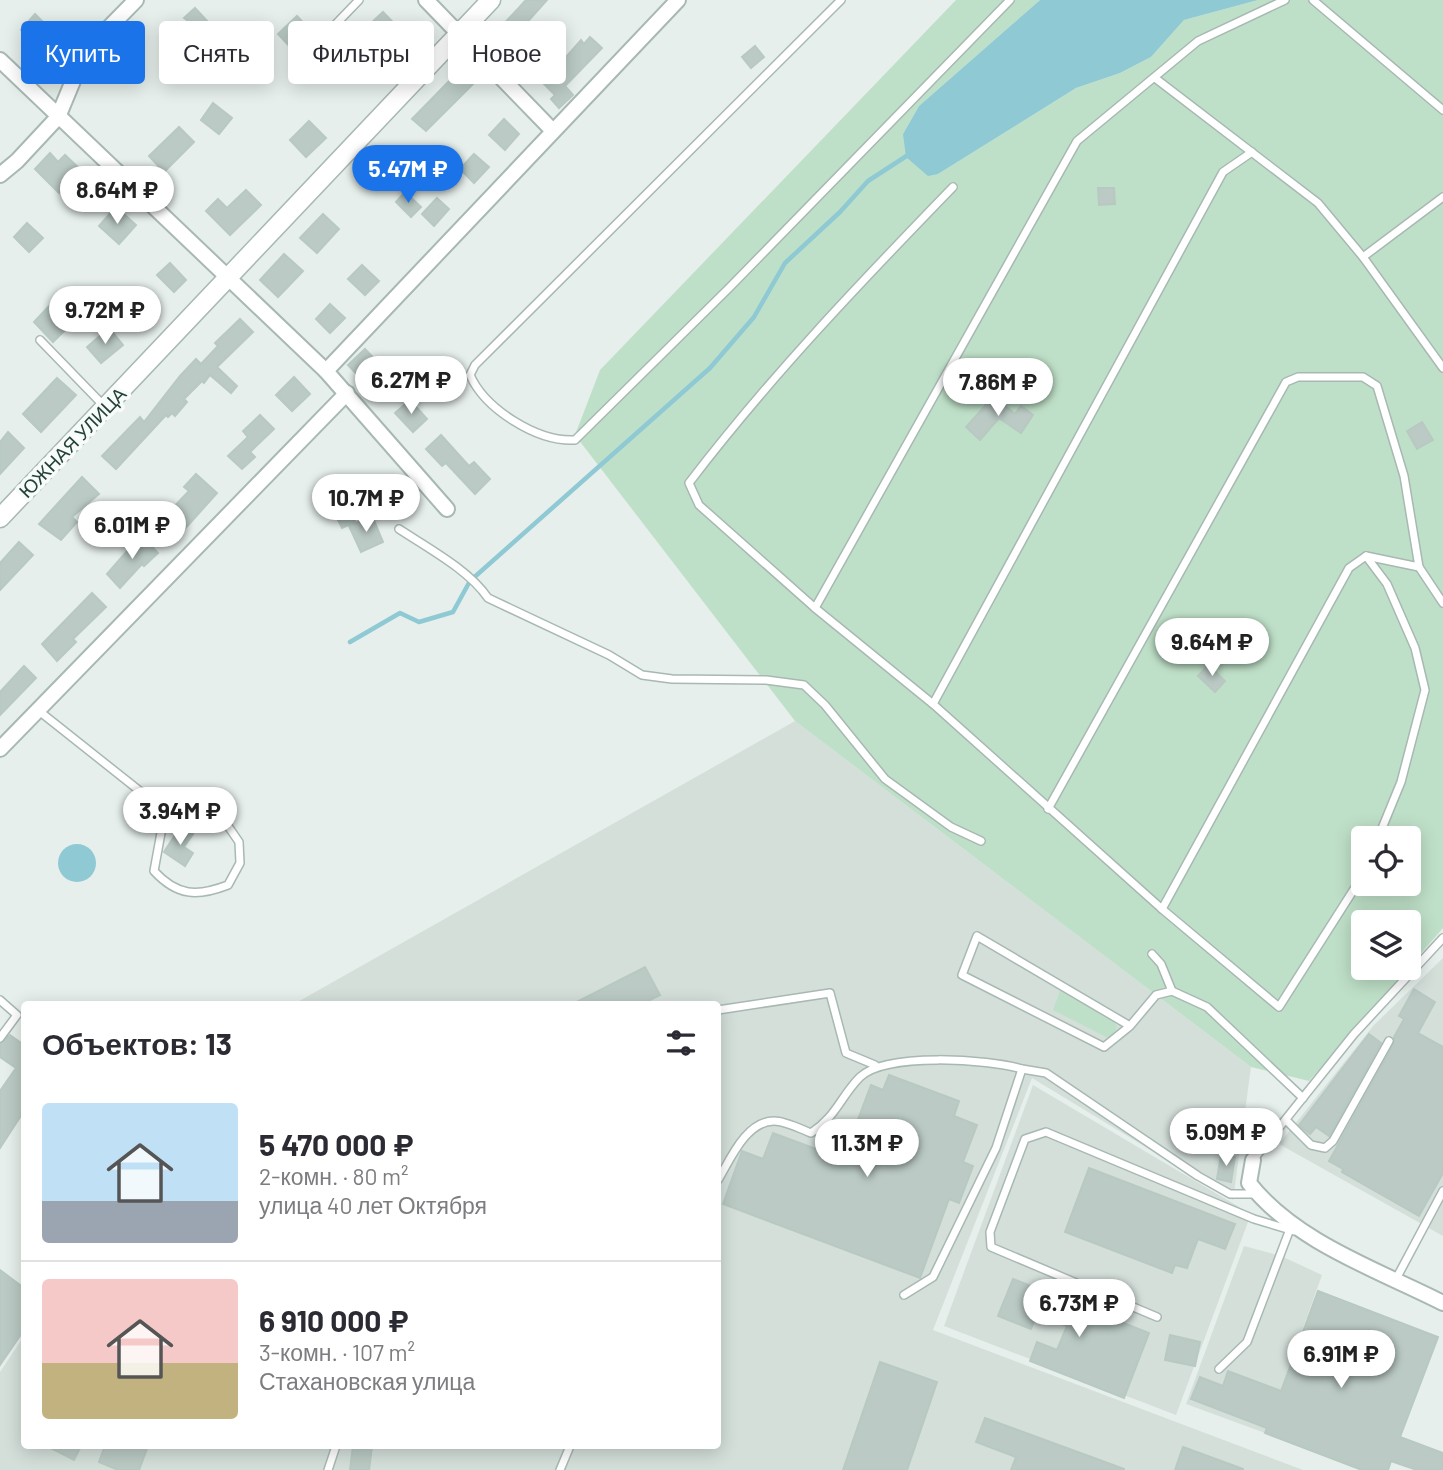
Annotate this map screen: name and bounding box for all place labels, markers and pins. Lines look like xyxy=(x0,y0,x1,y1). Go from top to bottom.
pin: 5.47M ₽ xyxy=(343,146,473,205)
pin: 8.64M ₽ xyxy=(52,166,182,226)
pin: 9.72M ₽ xyxy=(40,286,170,346)
pin: 6.27M ₽ xyxy=(346,356,476,416)
pin: 7.86M ₽ xyxy=(933,358,1063,418)
pin: 10.7M ₽ xyxy=(301,475,431,534)
pin: 6.01M ₽ xyxy=(67,502,197,561)
pin: 9.64M ₽ xyxy=(1147,618,1277,678)
pin: 3.94M ₽ xyxy=(115,788,245,847)
pin: 5.09M ₽ xyxy=(1161,1108,1291,1168)
pin: 11.3M ₽ xyxy=(802,1120,932,1179)
pin: 6.73M ₽ xyxy=(1014,1280,1144,1339)
pin: 6.91M ₽ xyxy=(1276,1330,1406,1390)

